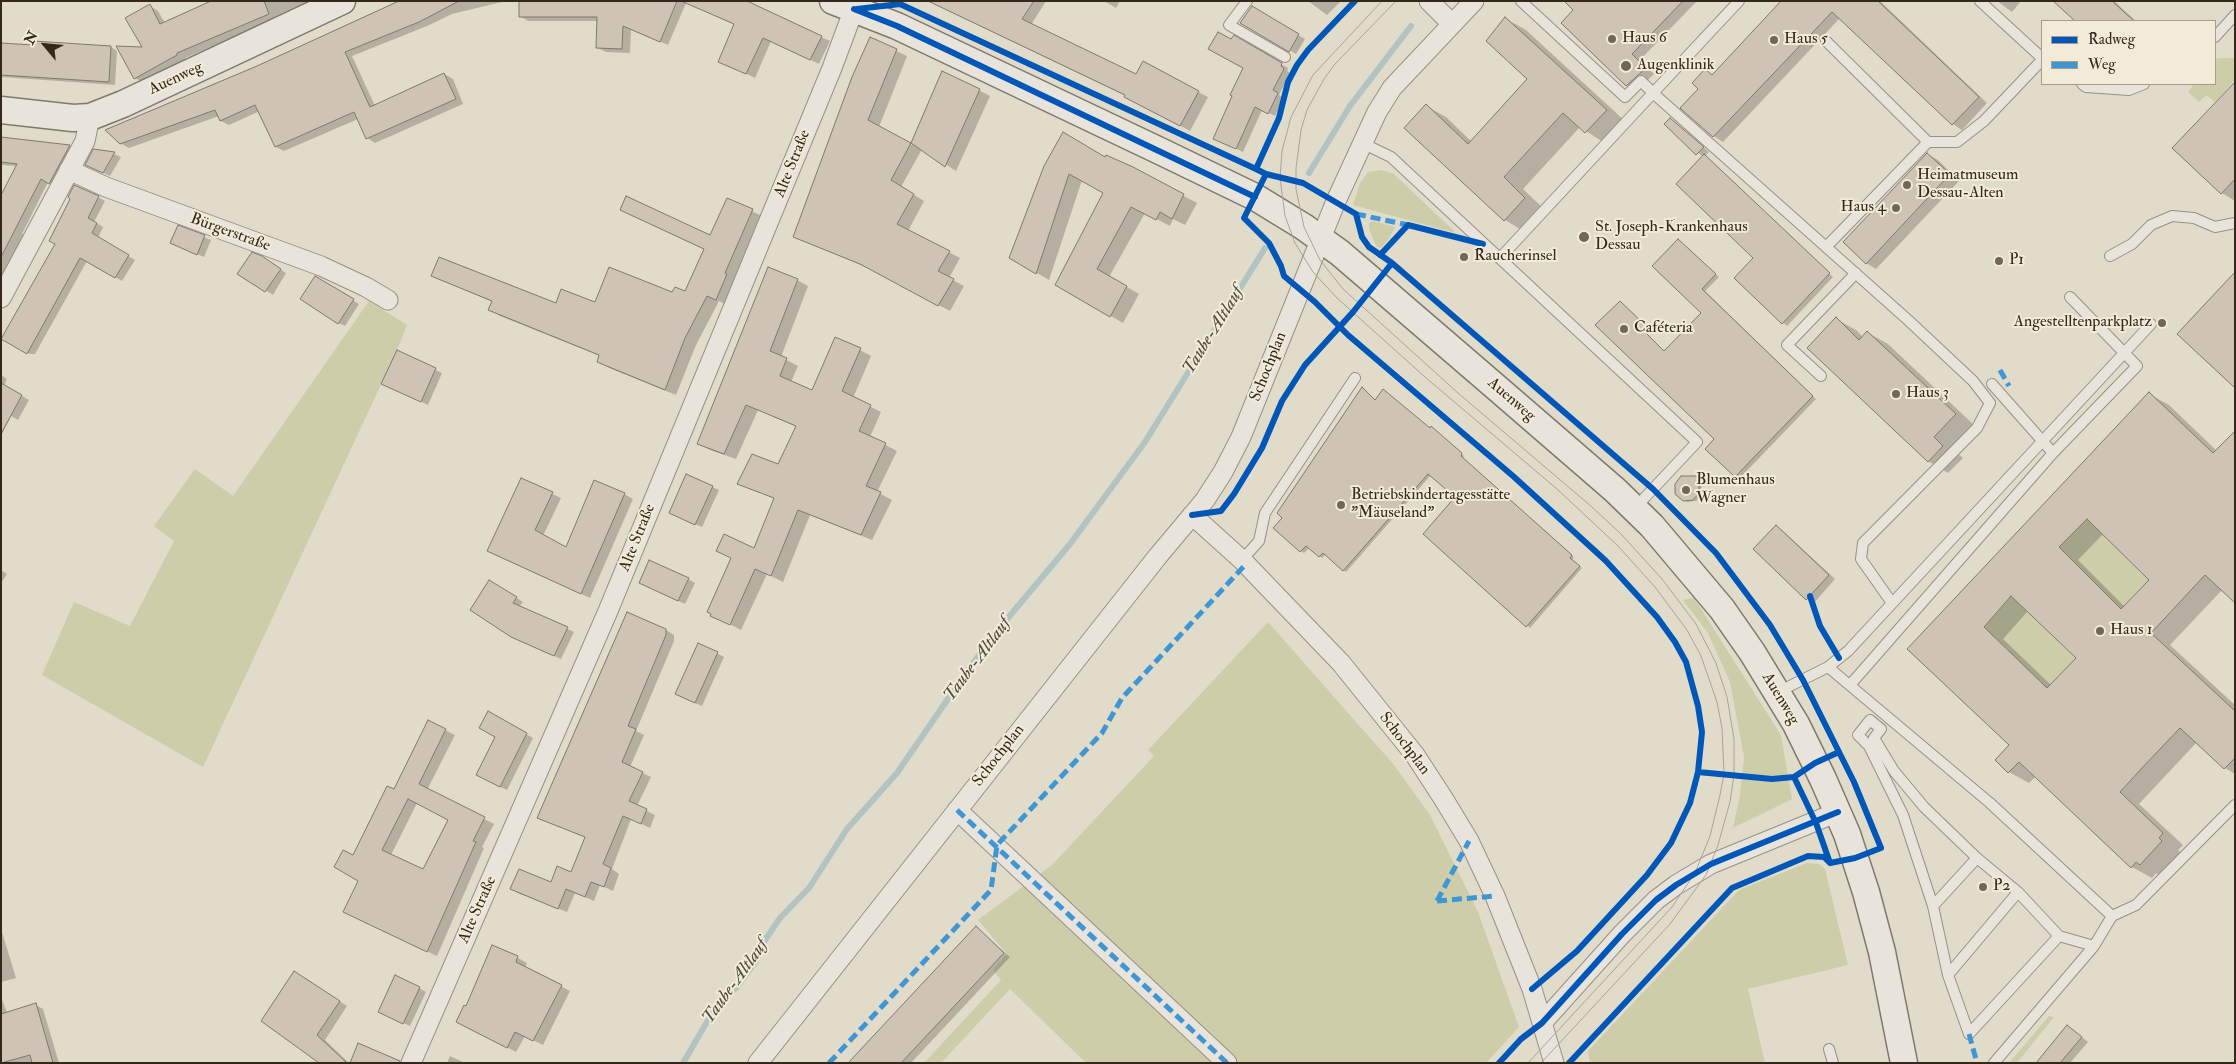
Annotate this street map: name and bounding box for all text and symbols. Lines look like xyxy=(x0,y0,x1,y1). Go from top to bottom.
north arrow xyxy=(20,20,70,70)
legend xyxy=(2041,20,2216,85)
text: N xyxy=(21,28,42,47)
place label: Haus 6 xyxy=(1622,29,1667,49)
place label: Haus 5 xyxy=(1784,30,1828,50)
text: Radweg xyxy=(2088,30,2135,49)
marker: Haus 6 xyxy=(1606,33,1618,45)
marker: Haus 5 xyxy=(1768,34,1780,46)
text: Weg xyxy=(2088,55,2116,74)
place label: Augenklinik xyxy=(1637,56,1714,76)
street label: Auenweg xyxy=(146,58,206,100)
marker: Augenklinik xyxy=(1619,59,1633,73)
street label: Alte Straße xyxy=(771,127,815,201)
place label: Heimatmuseum Dessau-Alten xyxy=(1917,166,2018,204)
marker: Heimatmuseum Dessau-Alten xyxy=(1901,179,1913,191)
place label: Haus 4 xyxy=(1841,198,1886,218)
marker: Haus 4 xyxy=(1890,202,1902,214)
street label: Bürgerstraße xyxy=(187,210,273,256)
place label: St. Joseph-Krankenhaus Dessau xyxy=(1595,218,1748,256)
marker: St. Joseph-Krankenhaus Dessau xyxy=(1577,230,1591,244)
place label: Raucherinsel xyxy=(1474,247,1557,267)
marker: Raucherinsel xyxy=(1458,251,1470,263)
place label: P1 xyxy=(2009,251,2024,271)
marker: P1 xyxy=(1993,255,2005,267)
water label: Taube-Altlauf xyxy=(1179,283,1249,379)
place label: Angestelltenparkplatz xyxy=(2014,313,2152,333)
marker: Angestelltenparkplatz xyxy=(2156,317,2168,329)
place label: Caféteria xyxy=(1634,319,1693,339)
marker: Caféteria xyxy=(1618,323,1630,335)
street label: Schochplan xyxy=(1246,329,1292,405)
street label: Auenweg xyxy=(1483,374,1539,426)
place label: Haus 3 xyxy=(1906,384,1949,404)
marker: Haus 3 xyxy=(1890,388,1902,400)
place label: Blumenhaus Wagner xyxy=(1696,471,1775,509)
marker: Blumenhaus Wagner xyxy=(1680,484,1692,496)
place label: Betriebskindertagesstätte "Mäuseland" xyxy=(1351,486,1510,524)
marker: Betriebskindertagesstätte "Mäuseland" xyxy=(1335,499,1347,511)
street label: Alte Straße xyxy=(616,501,660,575)
water label: Taube-Altlauf xyxy=(940,614,1016,706)
place label: Haus 1 xyxy=(2110,621,2153,641)
marker: Haus 1 xyxy=(2094,625,2106,637)
street label: Auenweg xyxy=(1757,669,1803,729)
street label: Schochplan xyxy=(1374,709,1434,779)
street label: Schochplan xyxy=(969,721,1029,791)
street label: Alte Straße xyxy=(455,874,501,946)
place label: P2 xyxy=(1993,877,2010,897)
marker: P2 xyxy=(1977,881,1989,893)
water label: Taube-Altlauf xyxy=(698,936,774,1028)

